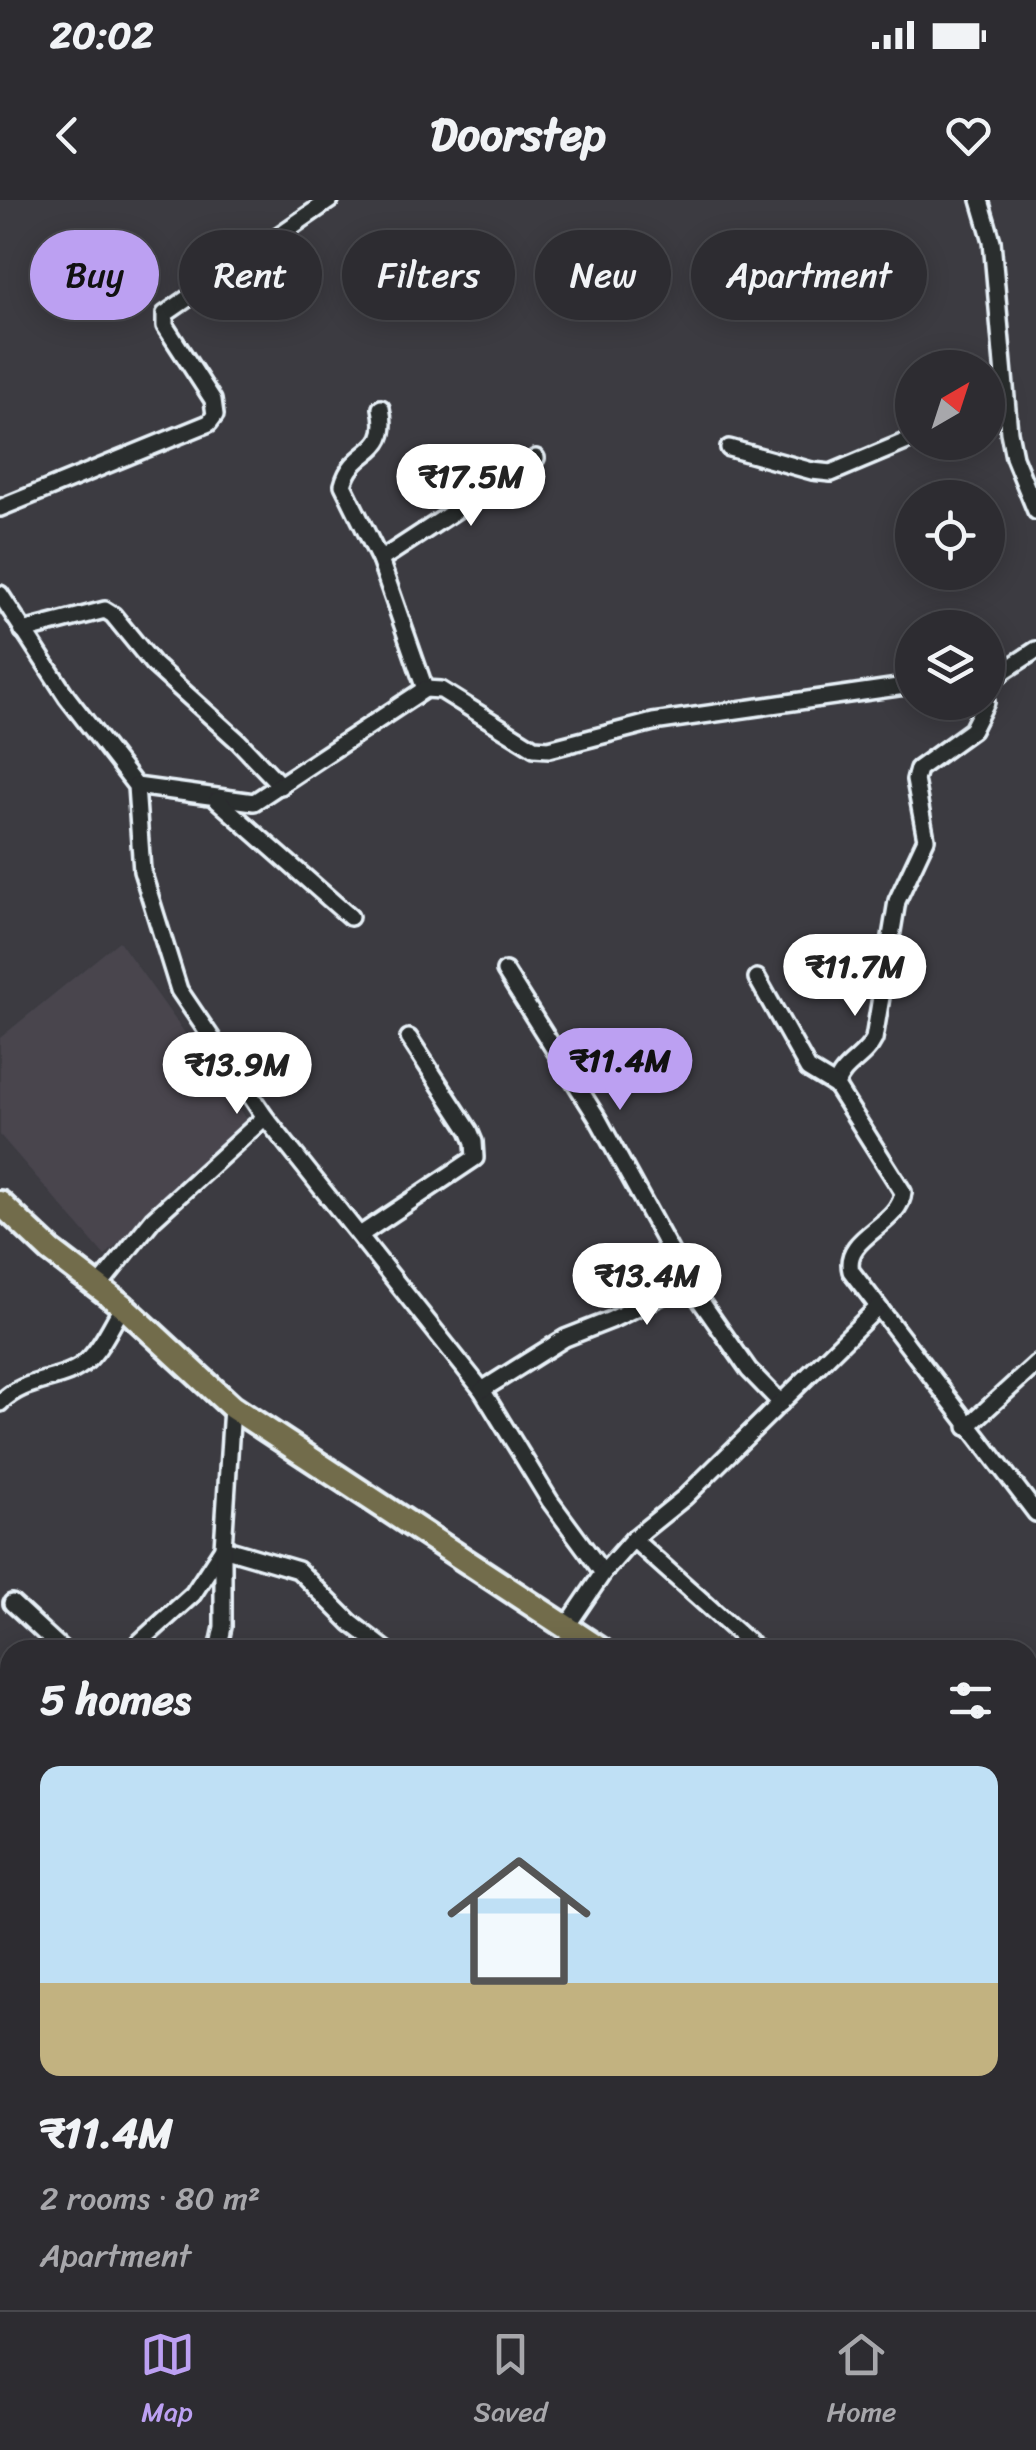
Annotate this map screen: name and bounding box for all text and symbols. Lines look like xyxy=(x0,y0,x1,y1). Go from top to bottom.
text: 20:02 xyxy=(50,2,153,69)
text: Doorstep xyxy=(430,95,606,175)
icon: back xyxy=(40,108,95,163)
icon: heart xyxy=(941,108,996,163)
chip: Buy xyxy=(30,230,159,320)
chip: Rent xyxy=(179,230,322,320)
chip: Filters xyxy=(342,230,515,320)
chip: New xyxy=(535,230,671,320)
chip: Apartment xyxy=(691,230,927,320)
north arrow xyxy=(895,350,1005,460)
map controls xyxy=(895,350,1005,720)
pin: ₹17.5M xyxy=(390,444,552,529)
text: ₹17.5M xyxy=(418,448,524,505)
button: locate xyxy=(895,480,1005,590)
button: layers xyxy=(895,610,1005,720)
pin: ₹11.7M xyxy=(774,934,936,1019)
text: ₹11.7M xyxy=(805,938,905,995)
pin: ₹11.4M xyxy=(539,1028,701,1113)
pin: ₹13.9M xyxy=(156,1032,318,1117)
text: ₹11.4M xyxy=(569,1032,671,1089)
text: ₹13.9M xyxy=(185,1036,289,1093)
pin: ₹13.4M xyxy=(566,1243,728,1328)
text: ₹13.4M xyxy=(595,1247,700,1304)
text: 5 homes xyxy=(40,1663,191,1737)
icon: filters xyxy=(943,1673,998,1728)
icon: home xyxy=(429,1831,609,2011)
text: ₹11.4M xyxy=(40,2096,173,2170)
text: 2 rooms · 80 m² xyxy=(40,2170,260,2227)
text: Apartment xyxy=(40,2227,191,2284)
tab: Map xyxy=(140,2327,195,2436)
tab: Saved xyxy=(474,2327,547,2436)
tab: Home xyxy=(827,2327,896,2436)

